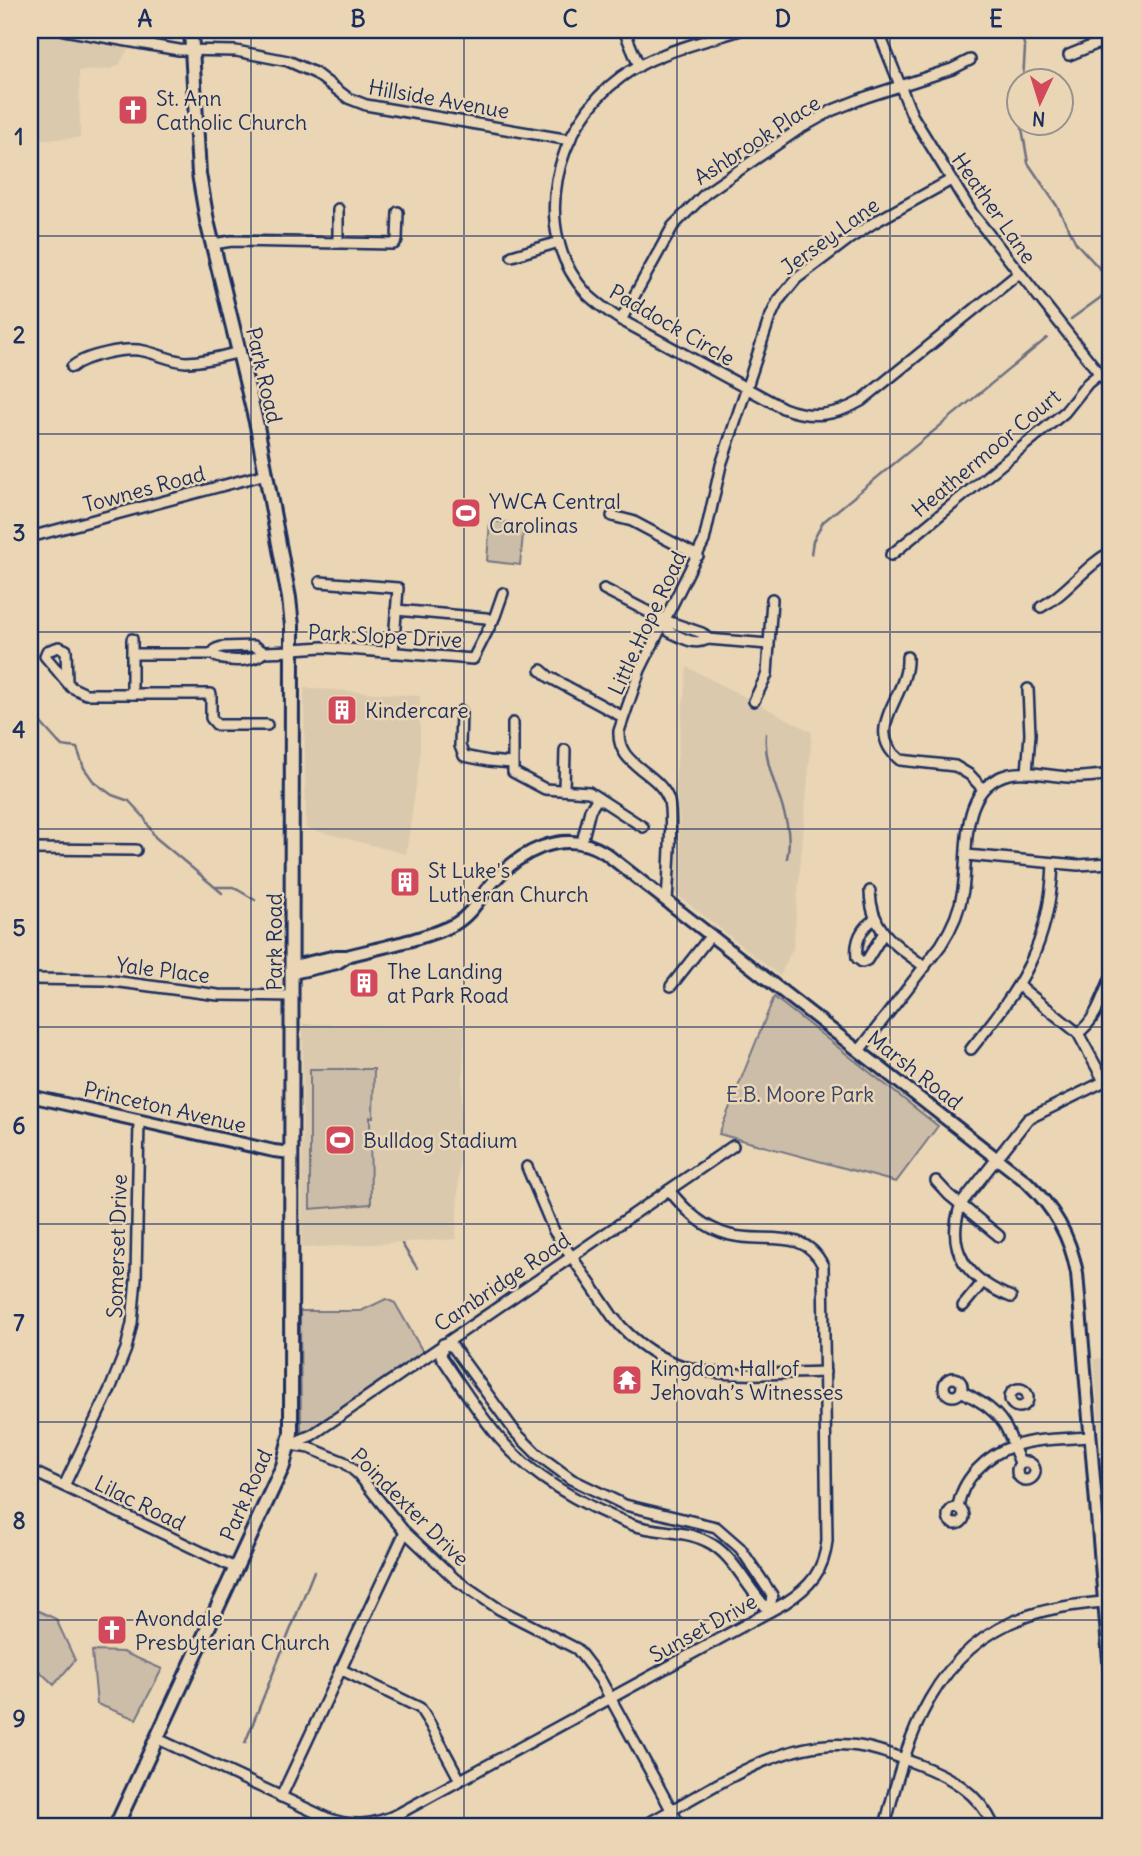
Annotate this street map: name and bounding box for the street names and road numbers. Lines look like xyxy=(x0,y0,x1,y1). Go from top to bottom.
street label: Hillside Avenue xyxy=(367,73,511,125)
street label: Ashbrook Place xyxy=(689,89,825,191)
street label: Heather Lane xyxy=(946,147,1042,269)
street label: Jersey Lane xyxy=(776,191,884,281)
street label: Paddock Circle xyxy=(604,278,740,372)
street label: Park Road xyxy=(240,324,288,426)
street label: Heathermoor Court xyxy=(906,383,1066,523)
street label: Townes Road xyxy=(80,460,208,518)
street label: Little Hope Road xyxy=(602,547,692,699)
street label: Park Slope Drive xyxy=(307,618,463,654)
street label: Park Road xyxy=(261,893,288,991)
street label: Yale Place xyxy=(115,951,211,989)
street label: Marsh Road xyxy=(862,1024,968,1116)
street label: Princeton Avenue xyxy=(81,1075,249,1139)
street label: Somerset Drive xyxy=(101,1173,133,1319)
street label: Cambridge Road xyxy=(429,1226,575,1338)
street label: Poindexter Drive xyxy=(345,1442,475,1572)
street label: Park Road xyxy=(214,1445,278,1545)
street label: Lilac Road xyxy=(90,1469,190,1537)
street label: Sunset Drive xyxy=(645,1587,761,1669)

